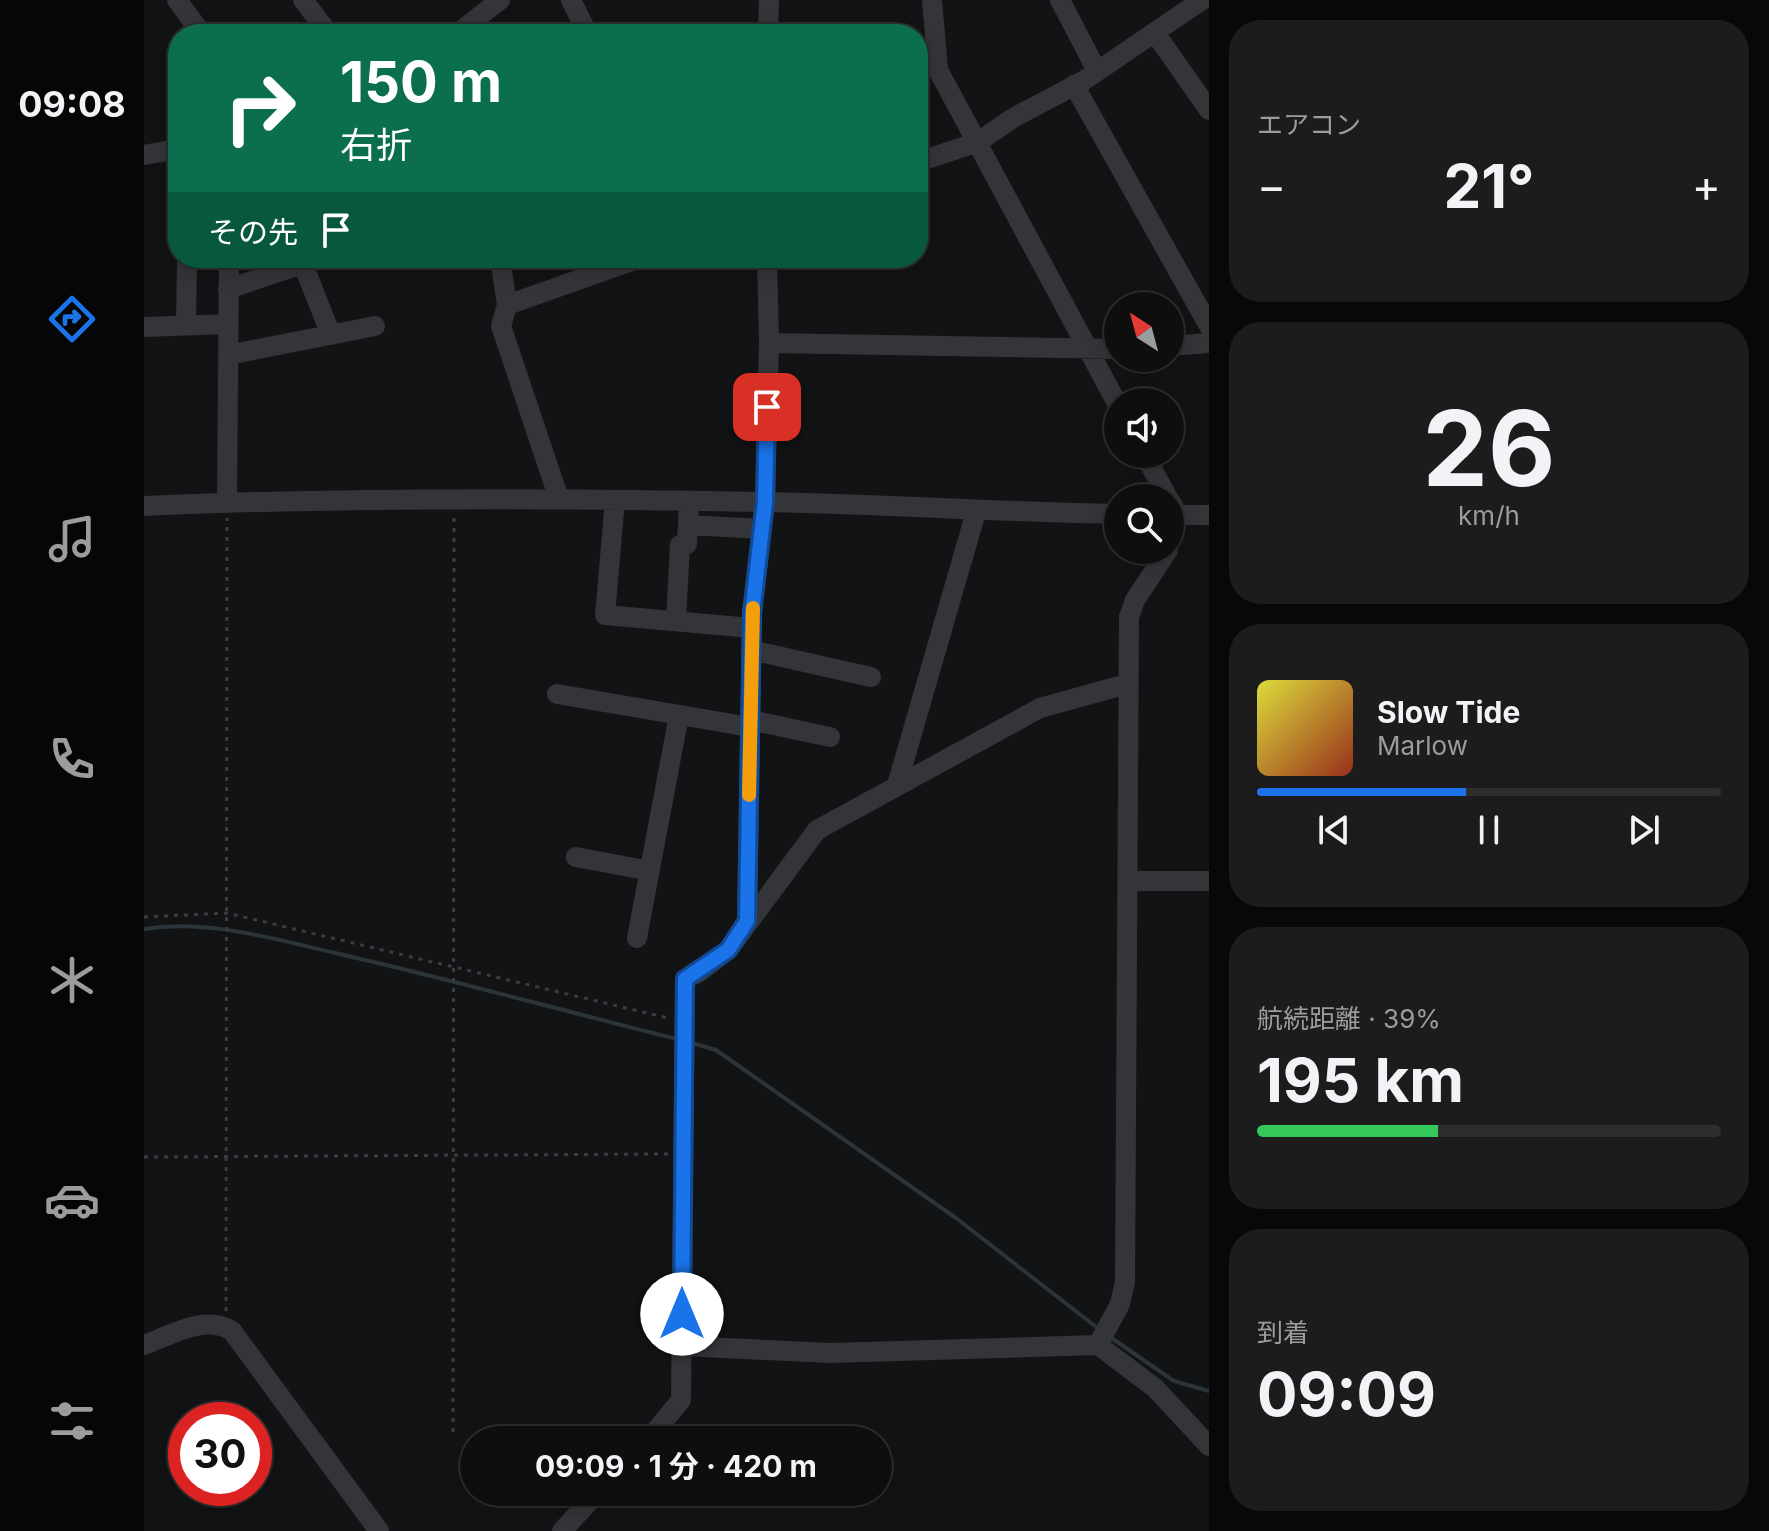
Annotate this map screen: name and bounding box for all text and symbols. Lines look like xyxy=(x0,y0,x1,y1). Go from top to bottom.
text: 150 m xyxy=(340,48,502,116)
icon: right xyxy=(208,56,312,160)
text: 09:08 xyxy=(18,82,126,126)
text: エアコン xyxy=(1257,109,1361,140)
text: 右折 xyxy=(340,123,412,167)
text: 21° xyxy=(1443,150,1535,222)
text: − xyxy=(1257,159,1286,213)
text: + xyxy=(1692,159,1721,213)
icon: arrive xyxy=(314,208,358,252)
text: その先 xyxy=(208,214,298,250)
icon: directions xyxy=(44,291,100,347)
north arrow xyxy=(1104,292,1184,372)
map controls xyxy=(1104,292,1184,564)
pin xyxy=(733,373,801,441)
icon: arrive xyxy=(745,385,789,429)
text: 26 xyxy=(1422,385,1556,511)
button: sound xyxy=(1104,388,1184,468)
button: search xyxy=(1104,484,1184,564)
text: km/h xyxy=(1458,500,1520,531)
icon: music xyxy=(44,511,100,567)
text: Slow Tide xyxy=(1377,694,1520,730)
text: Marlow xyxy=(1377,730,1468,761)
icon: phone xyxy=(44,731,100,787)
icon: previous xyxy=(1312,808,1356,852)
icon: pause xyxy=(1467,808,1511,852)
icon: next xyxy=(1622,808,1666,852)
icon: climate xyxy=(44,952,100,1008)
text: 航続距離 · 39% xyxy=(1257,1003,1441,1034)
text: 195 km xyxy=(1257,1044,1464,1116)
icon: car xyxy=(44,1172,100,1228)
position arrow xyxy=(640,1272,724,1356)
text: 到着 xyxy=(1257,1317,1309,1348)
text: 09:09 xyxy=(1257,1358,1436,1430)
icon: filters xyxy=(44,1393,100,1449)
speed limit sign: 30 xyxy=(168,1402,272,1506)
text: 09:09 · 1 分 · 420 m xyxy=(535,1448,817,1484)

